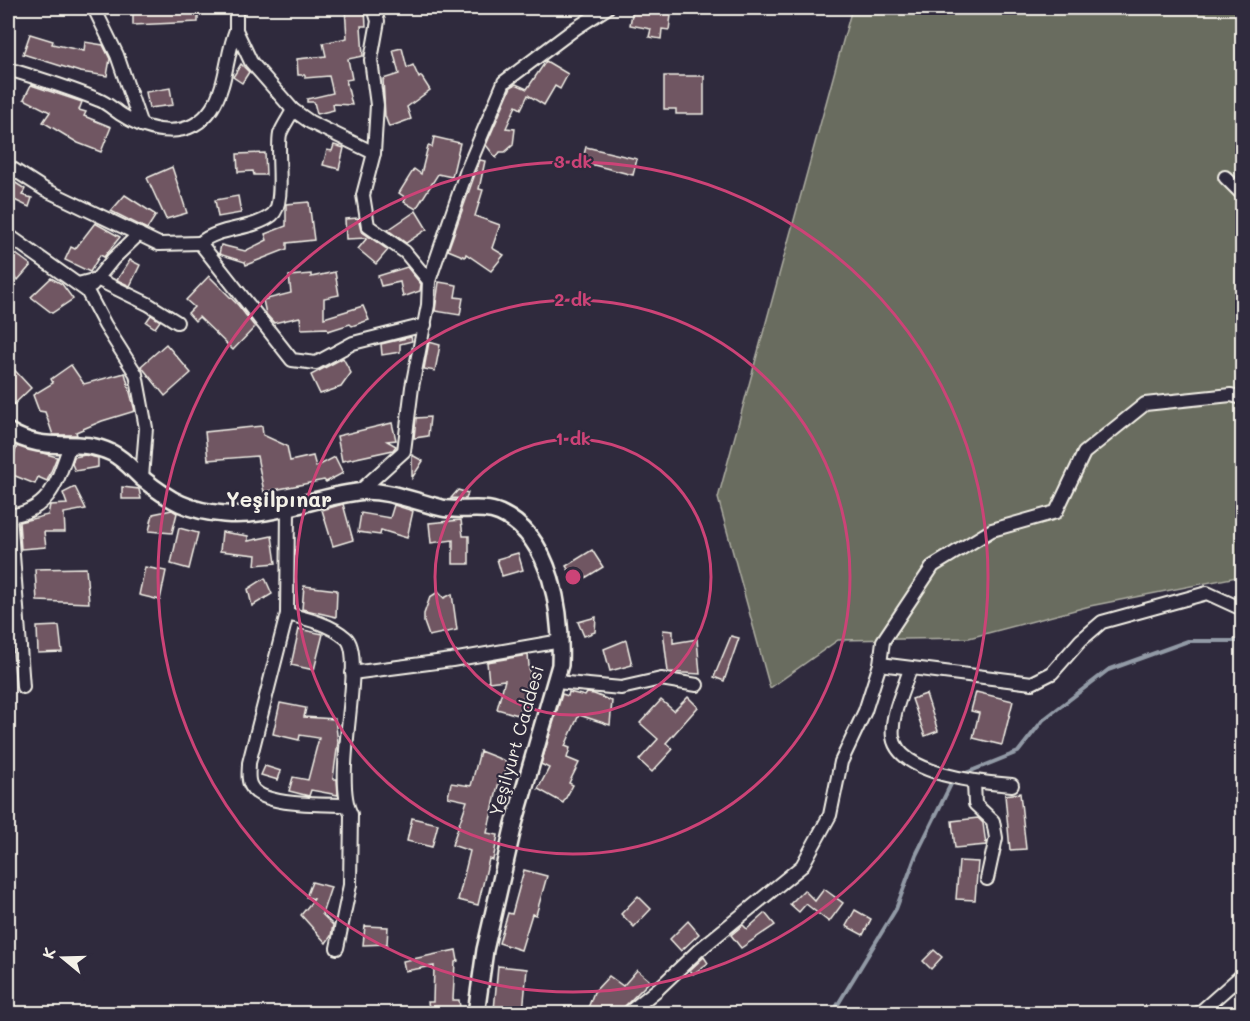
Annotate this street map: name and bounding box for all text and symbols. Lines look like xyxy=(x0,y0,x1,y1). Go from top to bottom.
text: 3 dk xyxy=(554,149,592,173)
text: 2 dk xyxy=(554,287,592,311)
text: 1 dk xyxy=(555,426,591,450)
district label: Yeşilpınar xyxy=(226,485,332,513)
centre of rings xyxy=(563,567,583,587)
street label: Yeşilyurt Caddesi xyxy=(483,662,549,819)
north arrow xyxy=(33,928,93,988)
text: K xyxy=(37,945,60,961)

